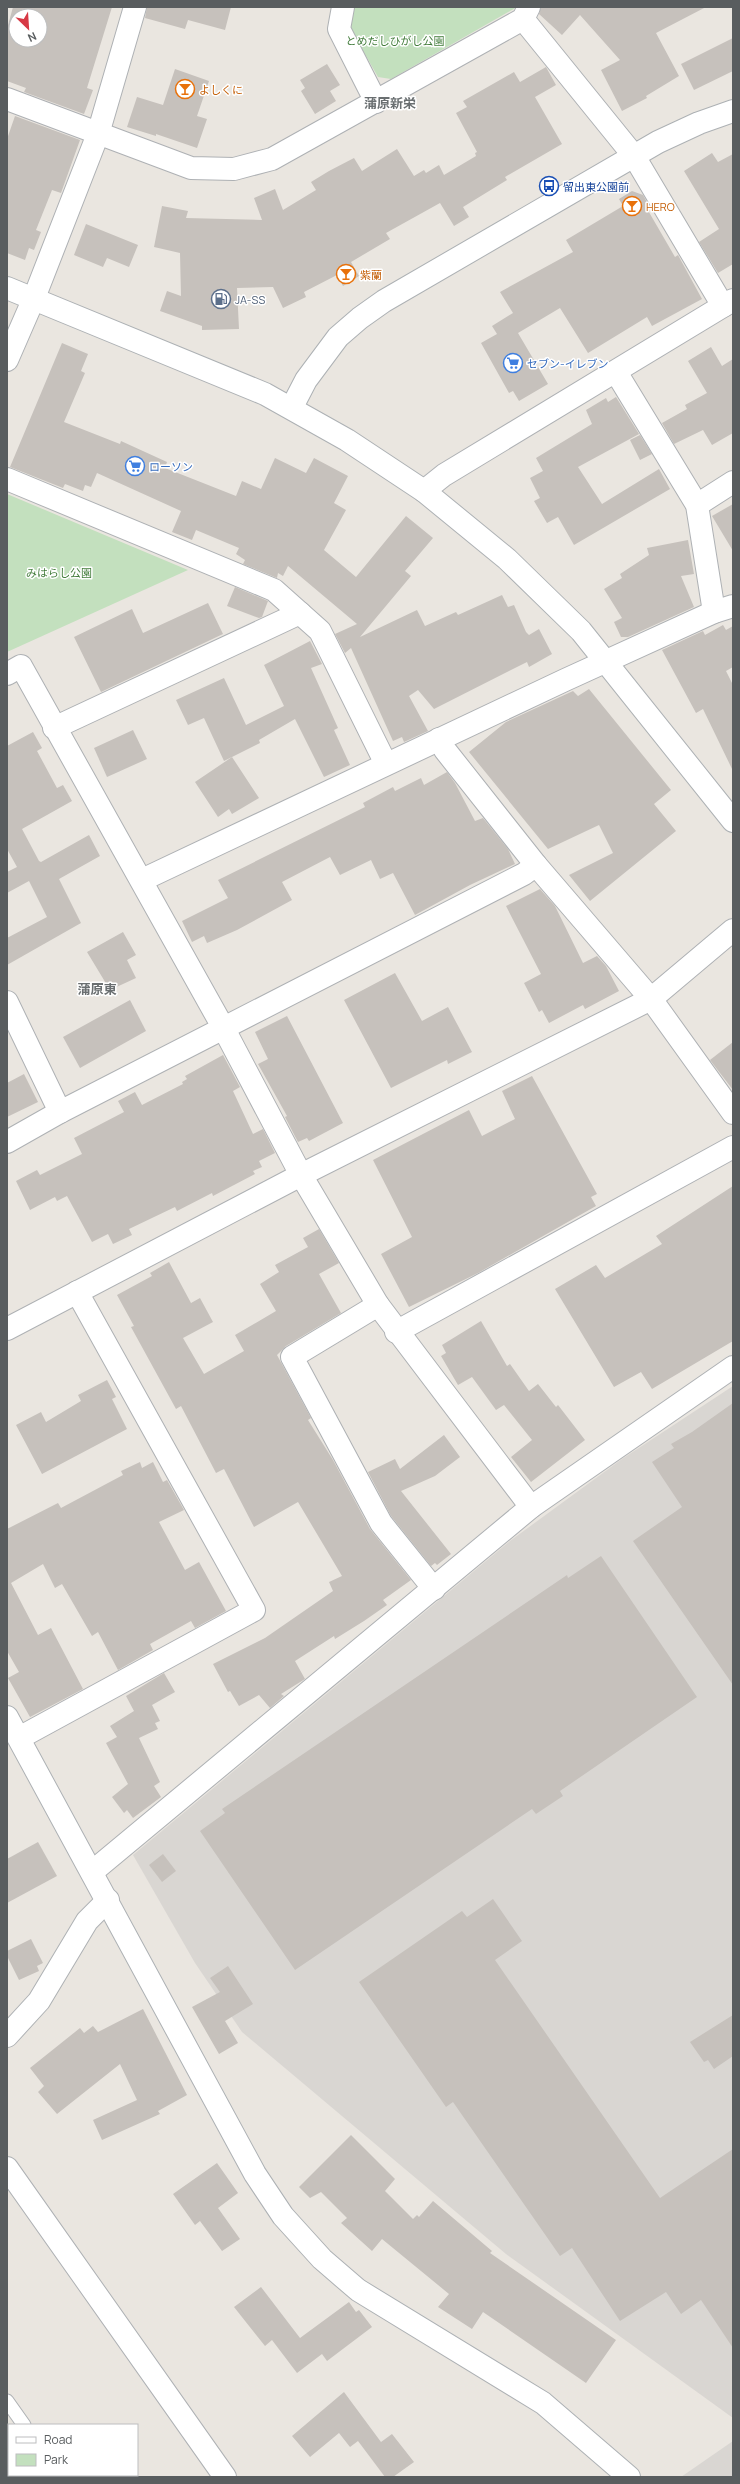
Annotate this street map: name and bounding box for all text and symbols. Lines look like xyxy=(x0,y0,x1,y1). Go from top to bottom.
north arrow xyxy=(8,8,48,48)
text: N xyxy=(26,29,39,46)
park label: とめだしひがし公園 xyxy=(346,33,445,48)
bar icon: よしくに xyxy=(174,78,196,100)
place label: よしくに xyxy=(199,82,243,97)
district label: 蒲原新栄 xyxy=(364,94,416,112)
bus stop icon: 留出東公園前 xyxy=(538,175,560,197)
place label: 留出東公園前 xyxy=(563,179,629,194)
bar icon: HERO xyxy=(621,195,643,217)
place label: HERO xyxy=(646,199,675,214)
bar icon: 紫蘭 xyxy=(335,263,357,285)
place label: 紫蘭 xyxy=(360,267,382,282)
fuel station icon: JA-SS xyxy=(210,288,232,310)
place label: JA-SS xyxy=(235,292,265,307)
supermarket icon: セブン-イレブン xyxy=(502,352,524,374)
place label: セブン-イレブン xyxy=(527,356,609,371)
supermarket icon: ローソン xyxy=(124,455,146,477)
place label: ローソン xyxy=(149,459,193,474)
park label: みはらし公園 xyxy=(26,565,92,580)
district label: 蒲原東 xyxy=(77,980,117,998)
legend xyxy=(8,2424,138,2476)
text: Road xyxy=(44,2431,72,2448)
text: Park xyxy=(44,2451,69,2468)

